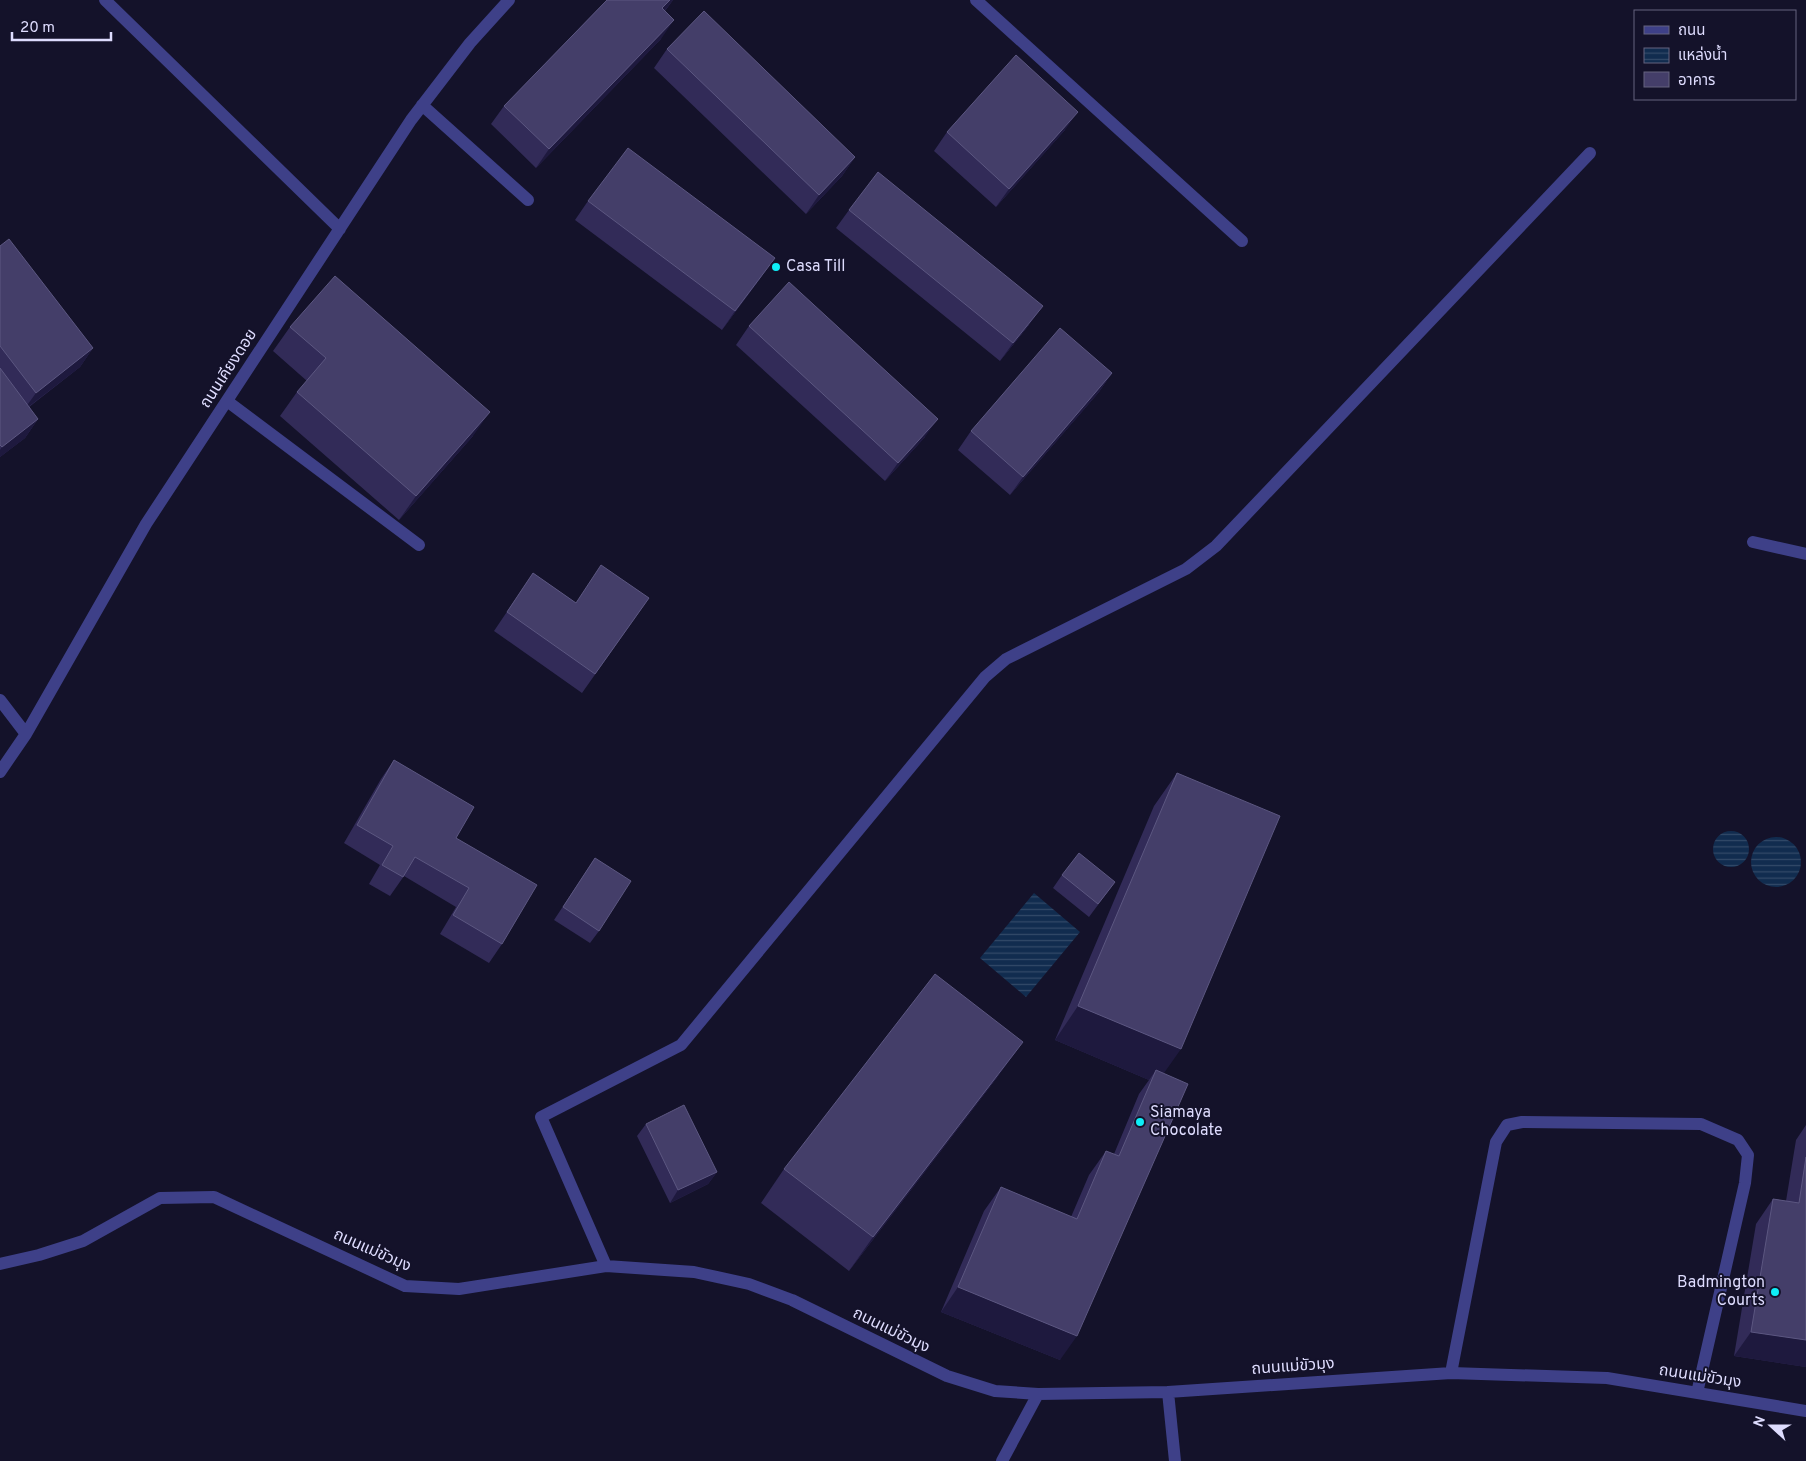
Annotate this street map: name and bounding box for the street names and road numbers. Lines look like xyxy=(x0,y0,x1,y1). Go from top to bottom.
street label: ถนนเคียงดอย xyxy=(196,326,262,412)
street label: ถนนแม่ขัวมุง xyxy=(330,1225,414,1277)
street label: ถนนแม่ขัวมุง xyxy=(849,1304,933,1358)
street label: ถนนแม่ขัวมุง xyxy=(1251,1354,1335,1380)
street label: ถนนแม่ขัวมุง xyxy=(1657,1361,1743,1393)

